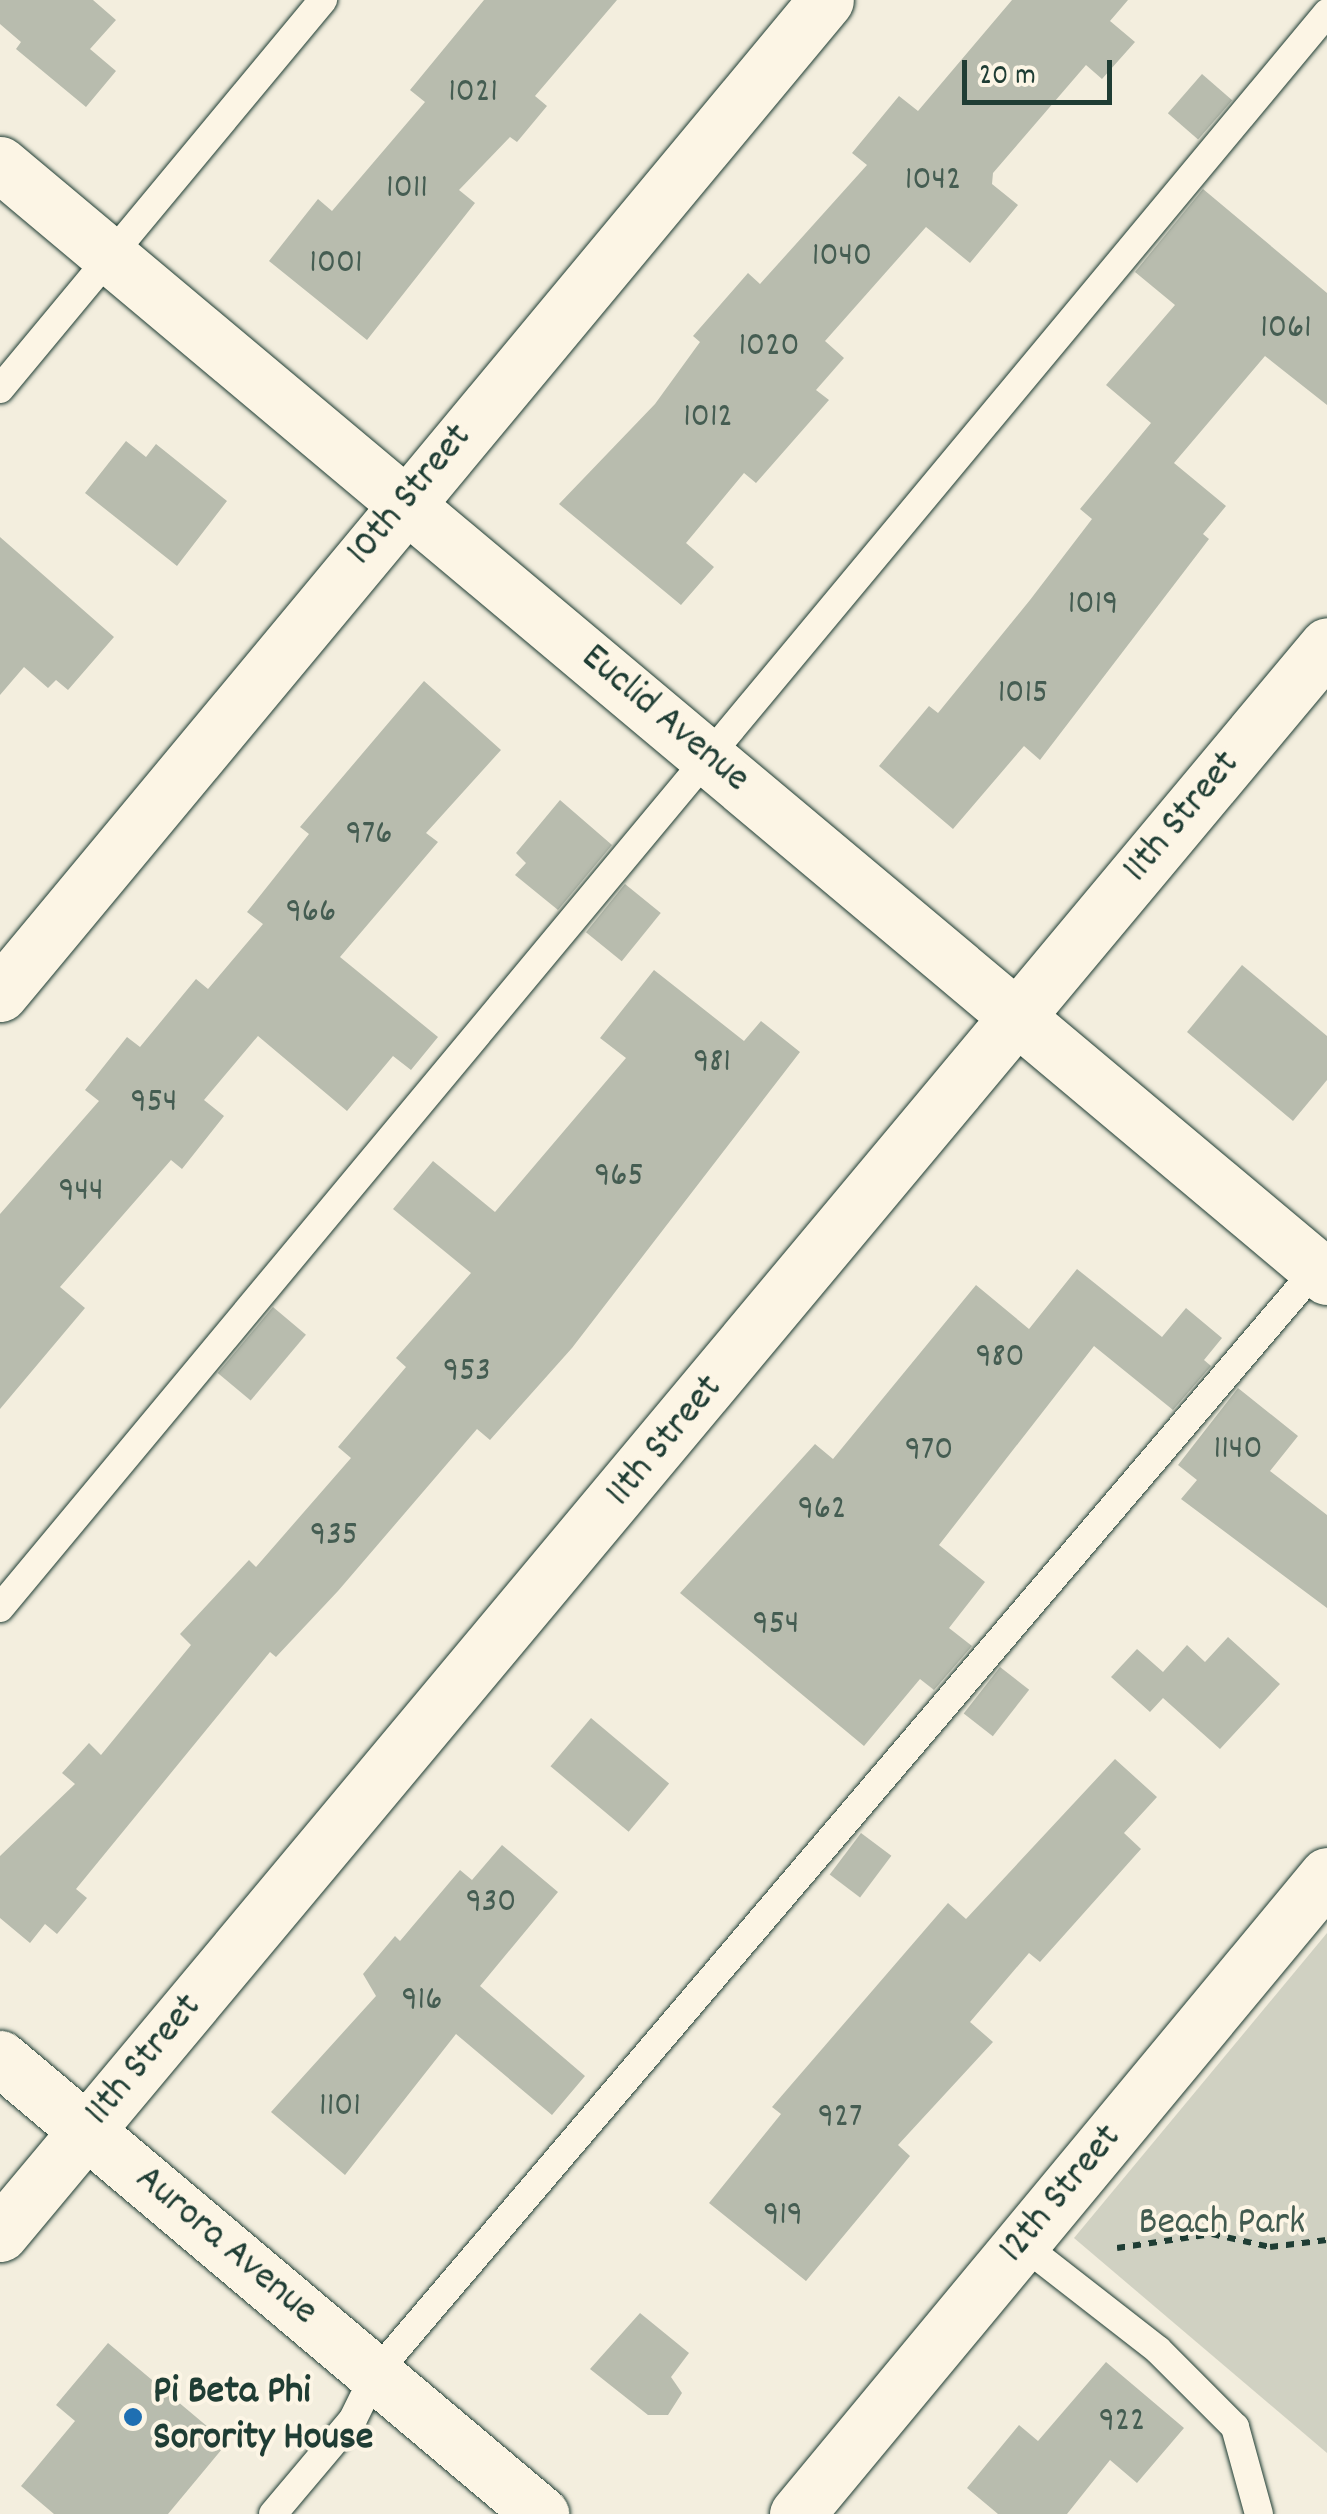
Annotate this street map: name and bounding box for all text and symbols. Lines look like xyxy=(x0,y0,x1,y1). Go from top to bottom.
scale bar xyxy=(967,40,1117,102)
text: 20 m xyxy=(979,56,1036,99)
house number: 1021 xyxy=(448,72,498,114)
house number: 1042 xyxy=(905,160,961,202)
house number: 1011 xyxy=(386,168,428,210)
house number: 1040 xyxy=(812,236,872,278)
house number: 1001 xyxy=(309,243,363,285)
house number: 1061 xyxy=(1260,308,1312,350)
house number: 1020 xyxy=(738,326,800,368)
house number: 1012 xyxy=(683,397,733,439)
street label: 10th Street xyxy=(338,415,484,577)
house number: 1019 xyxy=(1068,584,1118,626)
street label: Euclid Avenue xyxy=(570,636,758,804)
house number: 1015 xyxy=(998,673,1048,715)
street label: 11th Street xyxy=(1114,742,1252,894)
house number: 976 xyxy=(346,814,392,856)
house number: 966 xyxy=(286,892,336,934)
house number: 981 xyxy=(693,1042,731,1084)
house number: 954 xyxy=(131,1082,177,1124)
house number: 965 xyxy=(594,1156,644,1198)
house number: 944 xyxy=(58,1171,104,1213)
house number: 980 xyxy=(975,1337,1025,1379)
house number: 953 xyxy=(443,1351,491,1393)
street label: 11th Street xyxy=(597,1366,735,1518)
house number: 1140 xyxy=(1214,1429,1262,1471)
house number: 970 xyxy=(905,1430,953,1472)
house number: 962 xyxy=(798,1489,846,1531)
house number: 935 xyxy=(310,1515,358,1557)
house number: 954 xyxy=(753,1604,799,1646)
house number: 930 xyxy=(466,1882,516,1924)
house number: 916 xyxy=(402,1980,442,2022)
street label: 11th Street xyxy=(76,1985,214,2137)
house number: 1101 xyxy=(319,2086,361,2128)
house number: 927 xyxy=(818,2097,862,2139)
street label: 12th Street xyxy=(990,2116,1134,2274)
street label: Aurora Avenue xyxy=(124,2157,326,2337)
house number: 919 xyxy=(763,2195,803,2237)
park label: Beach Park xyxy=(1138,2201,1306,2249)
place label: Pi Beta Phi Sorority House xyxy=(153,2370,373,2464)
house number: 922 xyxy=(1099,2401,1145,2443)
marker: Pi Beta Phi Sorority House xyxy=(122,2406,144,2428)

